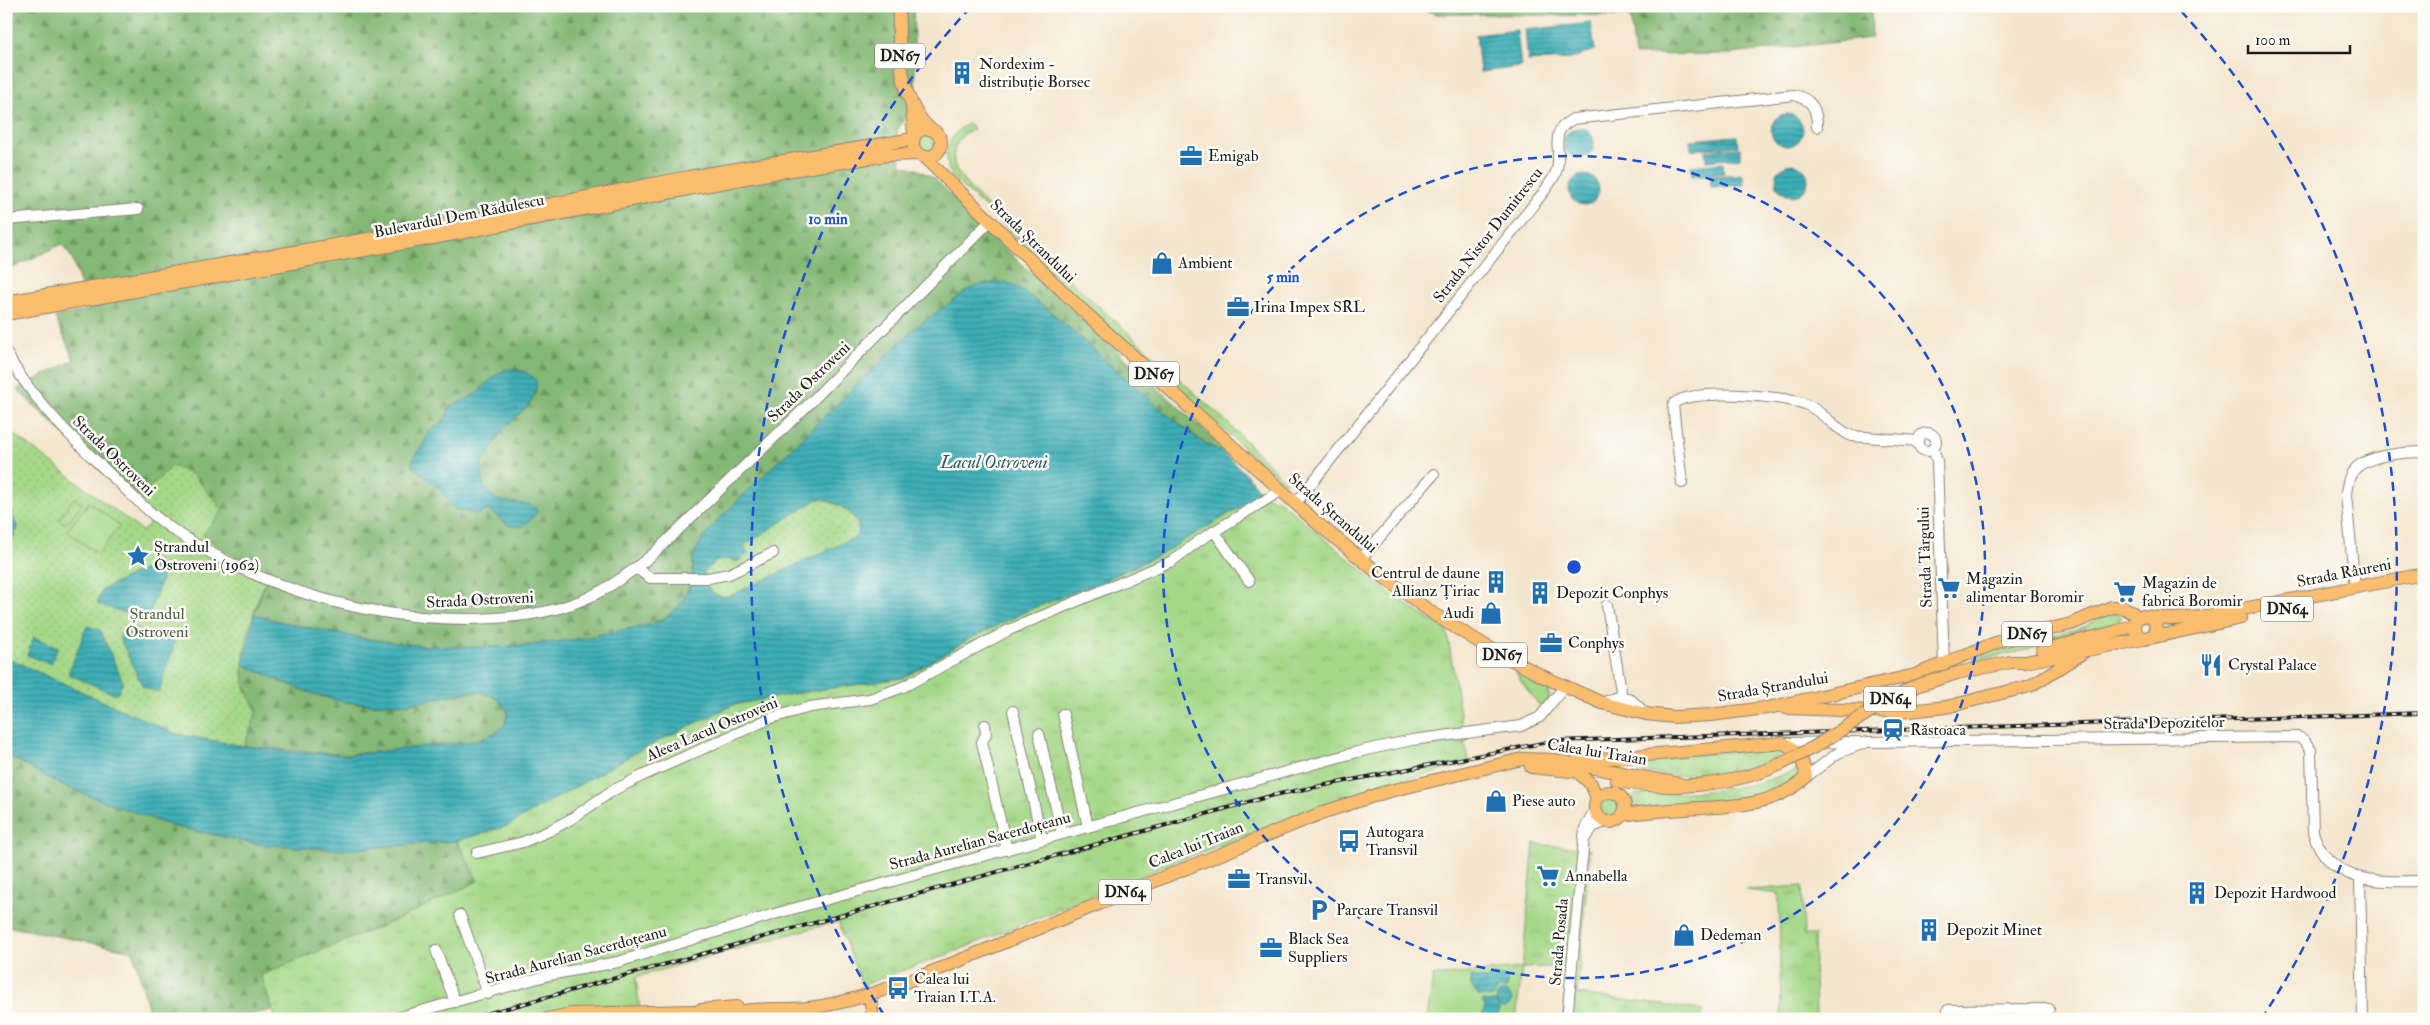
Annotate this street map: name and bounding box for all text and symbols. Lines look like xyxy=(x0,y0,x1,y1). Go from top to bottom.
scale bar xyxy=(2248,22,2350,54)
text: 100 m xyxy=(2255,31,2291,50)
road number: DN67 xyxy=(875,44,925,68)
place label: Nordexim - distribuție Borsec xyxy=(979,54,1091,92)
building icon: Nordexim - distribuție Borsec xyxy=(949,60,975,86)
office icon: Emigab xyxy=(1178,143,1204,169)
place label: Emigab xyxy=(1208,146,1259,166)
street label: Strada Nistor Dumitrescu xyxy=(1429,163,1547,307)
street label: Bulevardul Dem Rădulescu xyxy=(372,190,546,242)
street label: Strada Ștrandului xyxy=(986,195,1080,287)
text: 10 min xyxy=(808,210,848,229)
shop icon: Ambient xyxy=(1149,250,1175,276)
place label: Ambient xyxy=(1177,253,1233,273)
text: 5 min xyxy=(1266,268,1300,287)
office icon: Irina Impex SRL xyxy=(1225,294,1251,320)
place label: Irina Impex SRL xyxy=(1254,297,1365,318)
street label: Strada Ostroveni xyxy=(763,337,855,427)
road number: DN67 xyxy=(1129,362,1179,386)
street label: Strada Ostroveni xyxy=(68,411,160,501)
water label: Lacul Ostroveni xyxy=(939,451,1048,474)
street label: Strada Ștrandului xyxy=(1284,469,1382,557)
street label: Strada Târgului xyxy=(1913,506,1937,608)
place label: Ștrandul Ostroveni (1962) xyxy=(154,537,259,575)
place icon: Ștrandul Ostroveni (1962) xyxy=(125,543,151,569)
street label: Strada Râureni xyxy=(2295,554,2393,592)
centre of rings xyxy=(1565,558,1583,576)
place label: Centrul de daune Allianz Țiriac xyxy=(1371,563,1481,601)
building icon: Centrul de daune Allianz Țiriac xyxy=(1483,569,1509,595)
place label: Magazin alimentar Boromir xyxy=(1966,569,2084,607)
place label: Magazin de fabrică Boromir xyxy=(2142,573,2243,611)
supermarket icon: Magazin alimentar Boromir xyxy=(1936,575,1962,601)
supermarket icon: Magazin de fabrică Boromir xyxy=(2112,579,2138,605)
building icon: Depozit Conphys xyxy=(1527,580,1553,606)
place label: Depozit Conphys xyxy=(1556,583,1668,604)
street label: Strada Ostroveni xyxy=(426,587,534,613)
road number: DN64 xyxy=(2261,596,2313,622)
shop icon: Audi xyxy=(1478,600,1504,626)
place label: Audi xyxy=(1442,603,1474,623)
park label: Ștrandul Ostroveni xyxy=(125,604,189,642)
road number: DN67 xyxy=(2002,622,2052,646)
office icon: Conphys xyxy=(1538,630,1564,656)
place label: Conphys xyxy=(1568,633,1624,654)
road number: DN67 xyxy=(1477,642,1527,668)
restaurant icon: Crystal Palace xyxy=(2198,652,2224,678)
place label: Crystal Palace xyxy=(2228,655,2317,675)
street label: Strada Ștrandului xyxy=(1716,667,1830,707)
road number: DN64 xyxy=(1864,686,1916,712)
street label: Aleea Lacul Ostroveni xyxy=(642,692,781,766)
street label: Strada Depozitelor xyxy=(2103,712,2225,735)
station icon: Răstoaca xyxy=(1880,717,1906,743)
place label: Răstoaca xyxy=(1910,720,1966,740)
street label: Calea lui Traian xyxy=(1546,734,1648,770)
shop icon: Piese auto xyxy=(1483,788,1509,814)
place label: Piese auto xyxy=(1512,791,1576,811)
street label: Strada Aurelian Sacerdoțeanu xyxy=(887,807,1073,875)
street label: Calea lui Traian xyxy=(1146,817,1246,873)
place label: Autogara Transvil xyxy=(1365,822,1425,860)
bus stop icon: Autogara Transvil xyxy=(1336,828,1362,854)
supermarket icon: Annabella xyxy=(1535,863,1561,889)
office icon: Transvil xyxy=(1226,866,1252,892)
place label: Annabella xyxy=(1564,866,1628,886)
place label: Transvil xyxy=(1256,869,1308,889)
road number: DN64 xyxy=(1099,880,1151,904)
building icon: Depozit Hardwood xyxy=(2184,880,2210,906)
place label: Depozit Hardwood xyxy=(2214,883,2336,904)
parking icon: Parcare Transvil xyxy=(1306,897,1332,923)
street label: Strada Posada xyxy=(1545,897,1573,986)
place label: Parcare Transvil xyxy=(1336,900,1438,920)
building icon: Depozit Minet xyxy=(1916,917,1942,943)
place label: Depozit Minet xyxy=(1946,920,2042,941)
street label: Strada Aurelian Sacerdoțeanu xyxy=(483,921,669,989)
shop icon: Dedeman xyxy=(1671,922,1697,948)
place label: Dedeman xyxy=(1700,925,1762,945)
place label: Black Sea Suppliers xyxy=(1288,929,1349,968)
office icon: Black Sea Suppliers xyxy=(1258,935,1284,961)
place label: Calea lui Traian I.T.A. xyxy=(914,969,996,1007)
bus stop icon: Calea lui Traian I.T.A. xyxy=(885,975,911,1001)

